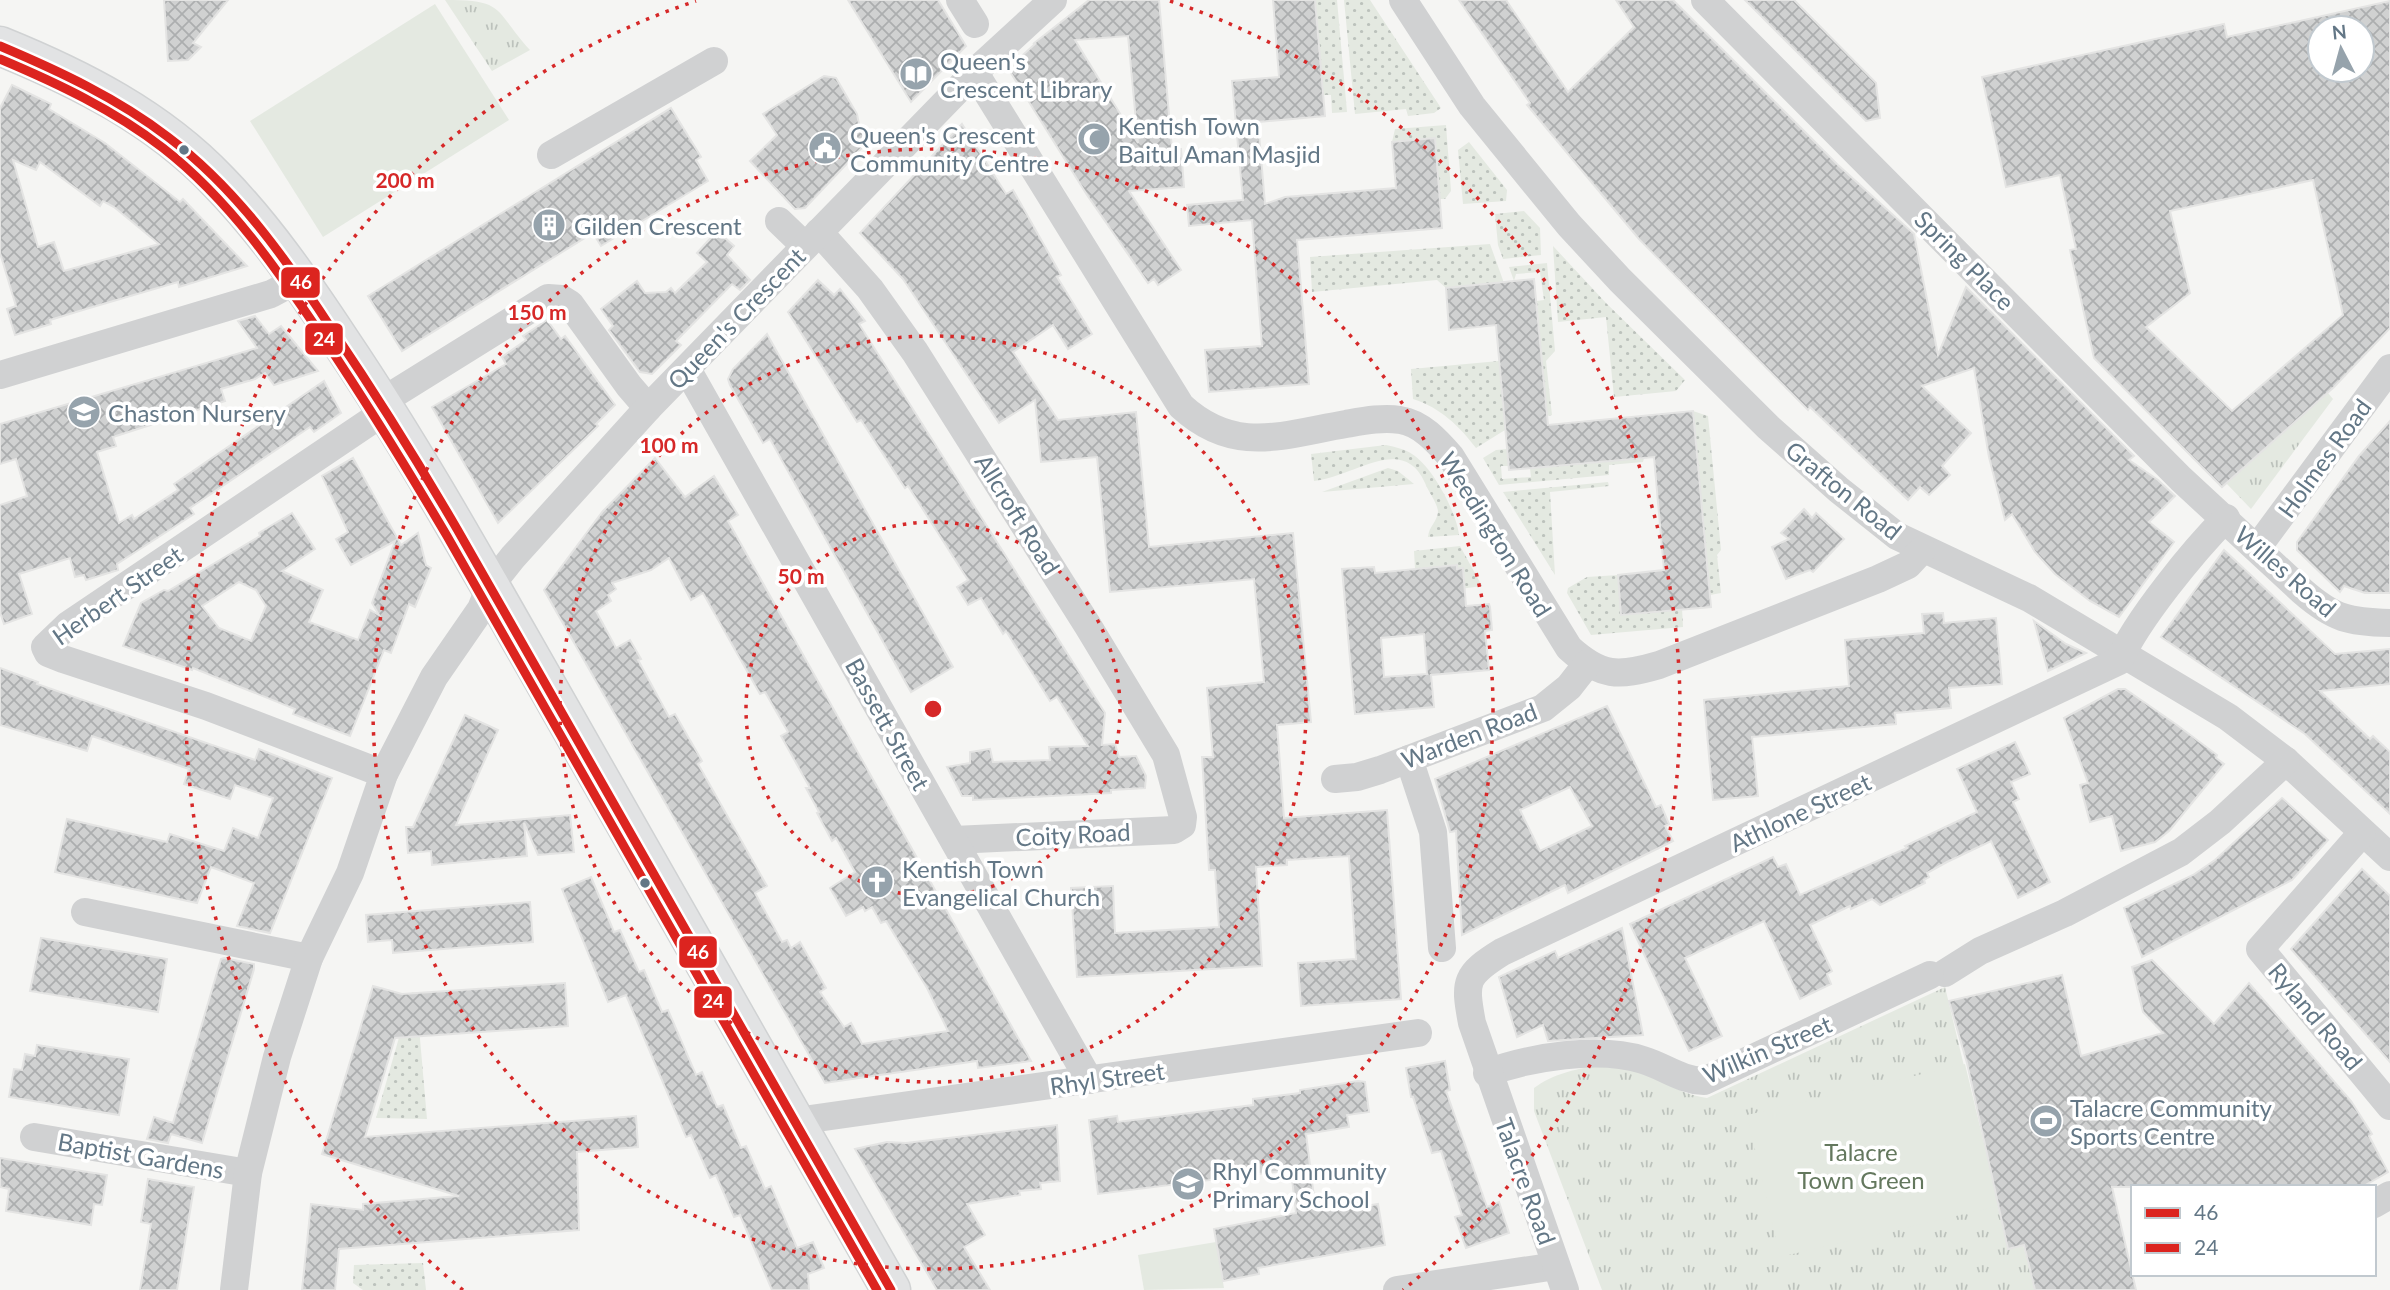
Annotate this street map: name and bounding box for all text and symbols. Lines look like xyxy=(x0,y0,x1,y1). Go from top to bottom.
north arrow xyxy=(2306,14,2376,84)
text: N xyxy=(2331,19,2348,44)
place label: Queen's Crescent Library xyxy=(940,46,1113,103)
library icon: Queen's Crescent Library xyxy=(897,55,935,93)
place label: Kentish Town Baitul Aman Masjid xyxy=(1118,111,1321,168)
place label: Queen's Crescent Community Centre xyxy=(850,120,1049,177)
mosque icon: Kentish Town Baitul Aman Masjid xyxy=(1075,120,1113,158)
public building icon: Queen's Crescent Community Centre xyxy=(806,129,844,167)
unlabelled marker xyxy=(177,143,191,157)
text: 200 m xyxy=(375,167,435,192)
street label: Spring Place xyxy=(1909,204,2021,316)
building icon: Gilden Crescent xyxy=(530,206,568,244)
place label: Gilden Crescent xyxy=(574,211,742,240)
street label: Queen's Crescent xyxy=(661,241,811,395)
line badge: 46 xyxy=(280,266,321,299)
text: 46 xyxy=(290,270,312,293)
text: 150 m xyxy=(507,299,567,324)
line badge: 24 xyxy=(304,322,344,356)
text: 24 xyxy=(313,327,335,350)
school or university icon: Chaston Nursery xyxy=(65,393,103,431)
street label: Holmes Road xyxy=(2271,393,2377,523)
place label: Chaston Nursery xyxy=(108,398,286,427)
text: 100 m xyxy=(639,432,699,457)
street label: Grafton Road xyxy=(1780,435,1908,545)
street label: Weedington Road xyxy=(1434,446,1558,622)
street label: Allcroft Road xyxy=(970,448,1066,580)
street label: Willes Road xyxy=(2230,519,2342,623)
street label: Herbert Street xyxy=(46,539,188,651)
text: 50 m xyxy=(777,563,825,588)
street label: Bassett Street xyxy=(840,653,936,795)
street label: Warden Road xyxy=(1397,696,1541,774)
centre of rings xyxy=(921,697,945,721)
street label: Athlone Street xyxy=(1725,767,1875,857)
street label: Coity Road xyxy=(1015,817,1131,851)
place label: Kentish Town Evangelical Church xyxy=(902,854,1100,911)
church icon: Kentish Town Evangelical Church xyxy=(858,863,896,901)
unlabelled marker xyxy=(638,876,652,890)
line badge: 46 xyxy=(678,935,718,969)
text: 46 xyxy=(687,940,709,963)
street label: Ryland Road xyxy=(2263,957,2369,1075)
line badge: 24 xyxy=(693,985,733,1019)
text: 24 xyxy=(702,989,724,1012)
street label: Wilkin Street xyxy=(1698,1009,1836,1089)
street label: Rhyl Street xyxy=(1048,1056,1167,1100)
place label: Talacre Community Sports Centre xyxy=(2070,1093,2272,1150)
sports icon: Talacre Community Sports Centre xyxy=(2027,1102,2065,1140)
street label: Talacre Road xyxy=(1490,1114,1562,1248)
street label: Baptist Gardens xyxy=(56,1126,226,1184)
park label: Talacre Town Green xyxy=(1797,1137,1925,1194)
place label: Rhyl Community Primary School xyxy=(1212,1156,1387,1213)
school or university icon: Rhyl Community Primary School xyxy=(1169,1165,1207,1203)
legend xyxy=(2131,1185,2376,1276)
text: 46 xyxy=(2194,1199,2218,1224)
text: 24 xyxy=(2194,1234,2218,1259)

